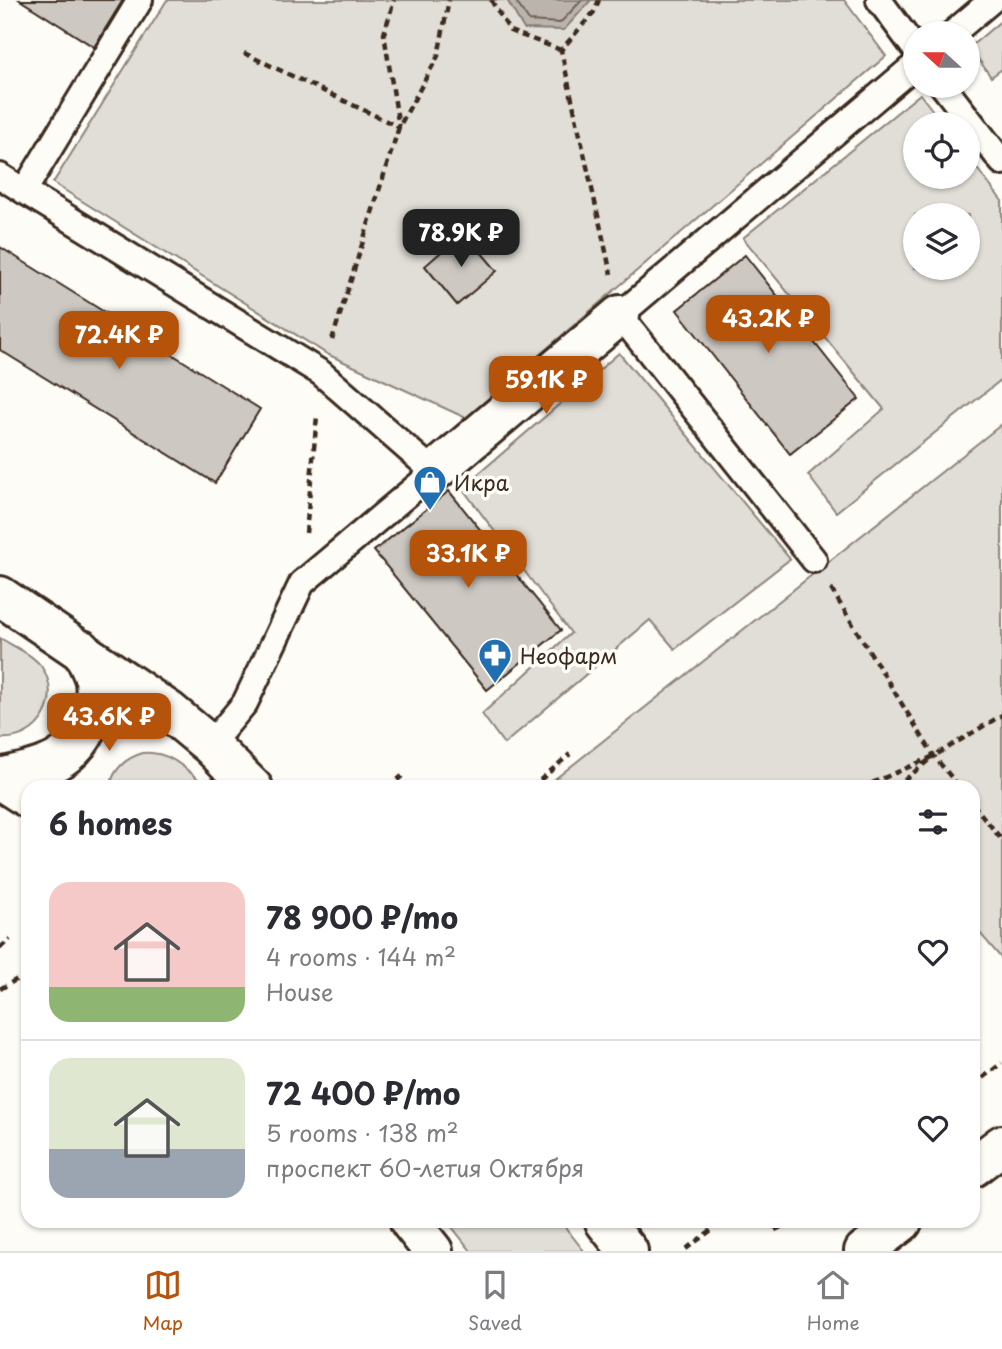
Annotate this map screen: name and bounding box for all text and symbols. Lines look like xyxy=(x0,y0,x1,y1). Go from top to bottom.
north arrow xyxy=(903,21,980,98)
map controls xyxy=(903,21,980,280)
button: locate xyxy=(903,112,980,189)
button: layers xyxy=(903,203,980,280)
pin: 78.9K ₽ xyxy=(396,210,526,269)
text: 78.9K ₽ xyxy=(419,214,503,249)
pin: 43.2K ₽ xyxy=(703,296,833,355)
text: 43.2K ₽ xyxy=(722,300,814,335)
pin: 72.4K ₽ xyxy=(54,312,184,371)
text: 72.4K ₽ xyxy=(75,316,163,351)
pin: 59.1K ₽ xyxy=(481,356,611,416)
text: 59.1K ₽ xyxy=(505,361,587,396)
shop icon: Икра xyxy=(411,463,449,512)
place label: Икра xyxy=(454,466,509,498)
pin: 33.1K ₽ xyxy=(403,530,533,590)
text: 33.1K ₽ xyxy=(426,535,510,570)
pharmacy icon: Неофарм xyxy=(476,636,514,685)
place label: Неофарм xyxy=(520,639,617,671)
pin: 43.6K ₽ xyxy=(44,694,174,753)
text: 43.6K ₽ xyxy=(63,698,155,733)
text: 6 homes xyxy=(49,800,172,845)
icon: filters xyxy=(914,803,952,841)
text: 78 900 ₽/mo xyxy=(266,894,458,939)
icon: home xyxy=(105,910,189,994)
icon: heart xyxy=(914,933,952,971)
text: 4 rooms · 144 m² xyxy=(266,939,456,974)
text: House xyxy=(266,974,333,1009)
text: 72 400 ₽/mo xyxy=(266,1070,460,1115)
icon: home xyxy=(105,1086,189,1170)
icon: heart xyxy=(914,1109,952,1147)
text: 5 rooms · 138 m² xyxy=(266,1115,459,1150)
text: проспект 60-летия Октября xyxy=(266,1150,584,1185)
tab: Map xyxy=(142,1266,183,1336)
tab: Saved xyxy=(468,1266,522,1336)
tab: Home xyxy=(807,1266,860,1336)

